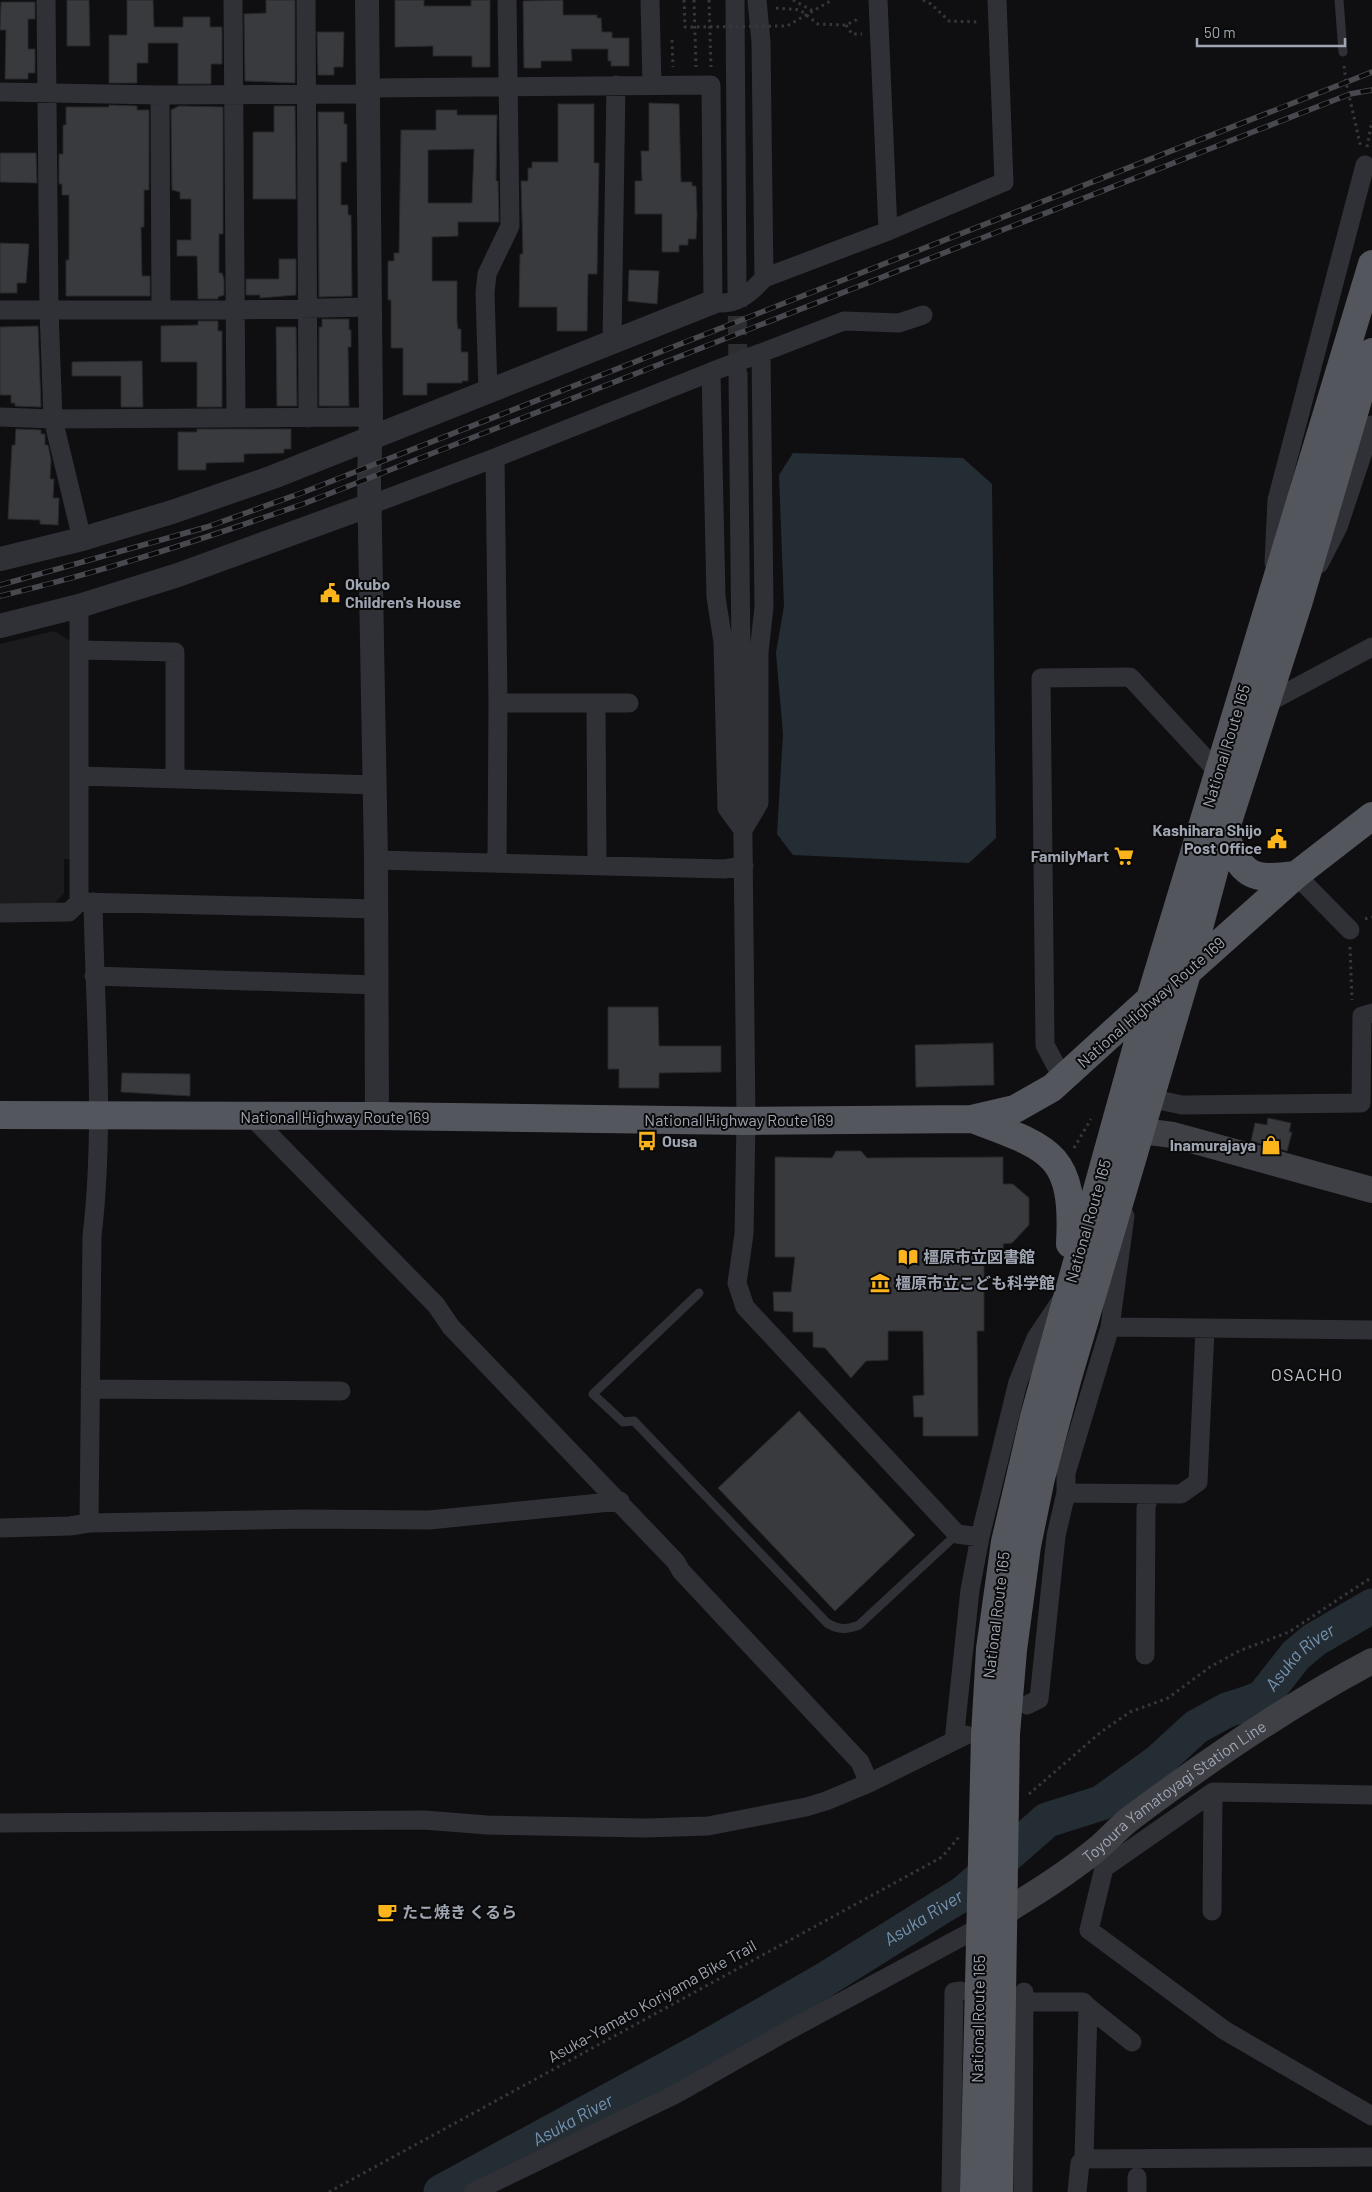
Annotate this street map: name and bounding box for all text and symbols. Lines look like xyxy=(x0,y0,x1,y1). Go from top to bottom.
scale bar xyxy=(1197,15,1344,47)
text: 50 m xyxy=(1204,23,1236,41)
place label: Okubo Children's House xyxy=(345,574,462,611)
public building icon: Okubo Children's House xyxy=(319,582,341,604)
street label: National Route 165 xyxy=(1198,682,1253,810)
place label: Kashihara Shijo Post Office xyxy=(1152,820,1262,857)
public building icon: Kashihara Shijo Post Office xyxy=(1266,828,1288,850)
supermarket icon: FamilyMart xyxy=(1113,845,1135,867)
place label: FamilyMart xyxy=(1031,846,1109,865)
street label: National Highway Route 169 xyxy=(1073,932,1228,1071)
street label: National Highway Route 169 xyxy=(240,1107,430,1126)
street label: National Highway Route 169 xyxy=(644,1110,834,1129)
bus stop icon: Ousa xyxy=(636,1130,658,1152)
place label: Ousa xyxy=(662,1131,697,1150)
shop icon: Inamurajaya xyxy=(1260,1134,1282,1156)
place label: Inamurajaya xyxy=(1170,1135,1256,1154)
street label: National Route 165 xyxy=(1061,1157,1114,1285)
library icon: 橿原市立図書館 xyxy=(897,1246,919,1268)
place label: 橿原市立図書館 xyxy=(923,1247,1035,1266)
museum icon: 橿原市立こども科学館 xyxy=(869,1272,891,1294)
place label: 橿原市立こども科学館 xyxy=(895,1273,1055,1292)
district label: OSACHO xyxy=(1271,1363,1343,1385)
street label: National Route 165 xyxy=(978,1550,1013,1679)
water label: Asuka River xyxy=(1260,1618,1339,1695)
street label: Toyoura Yamatoyagi Station Line xyxy=(1078,1716,1269,1866)
water label: Asuka River xyxy=(879,1884,967,1950)
cafe icon: たこ焼き くるら xyxy=(376,1901,398,1923)
place label: たこ焼き くるら xyxy=(402,1902,517,1921)
street label: Asuka-Yamato Koriyama Bike Trail xyxy=(544,1935,759,2066)
street label: National Route 165 xyxy=(967,1955,988,2083)
water label: Asuka River xyxy=(528,2088,617,2150)

